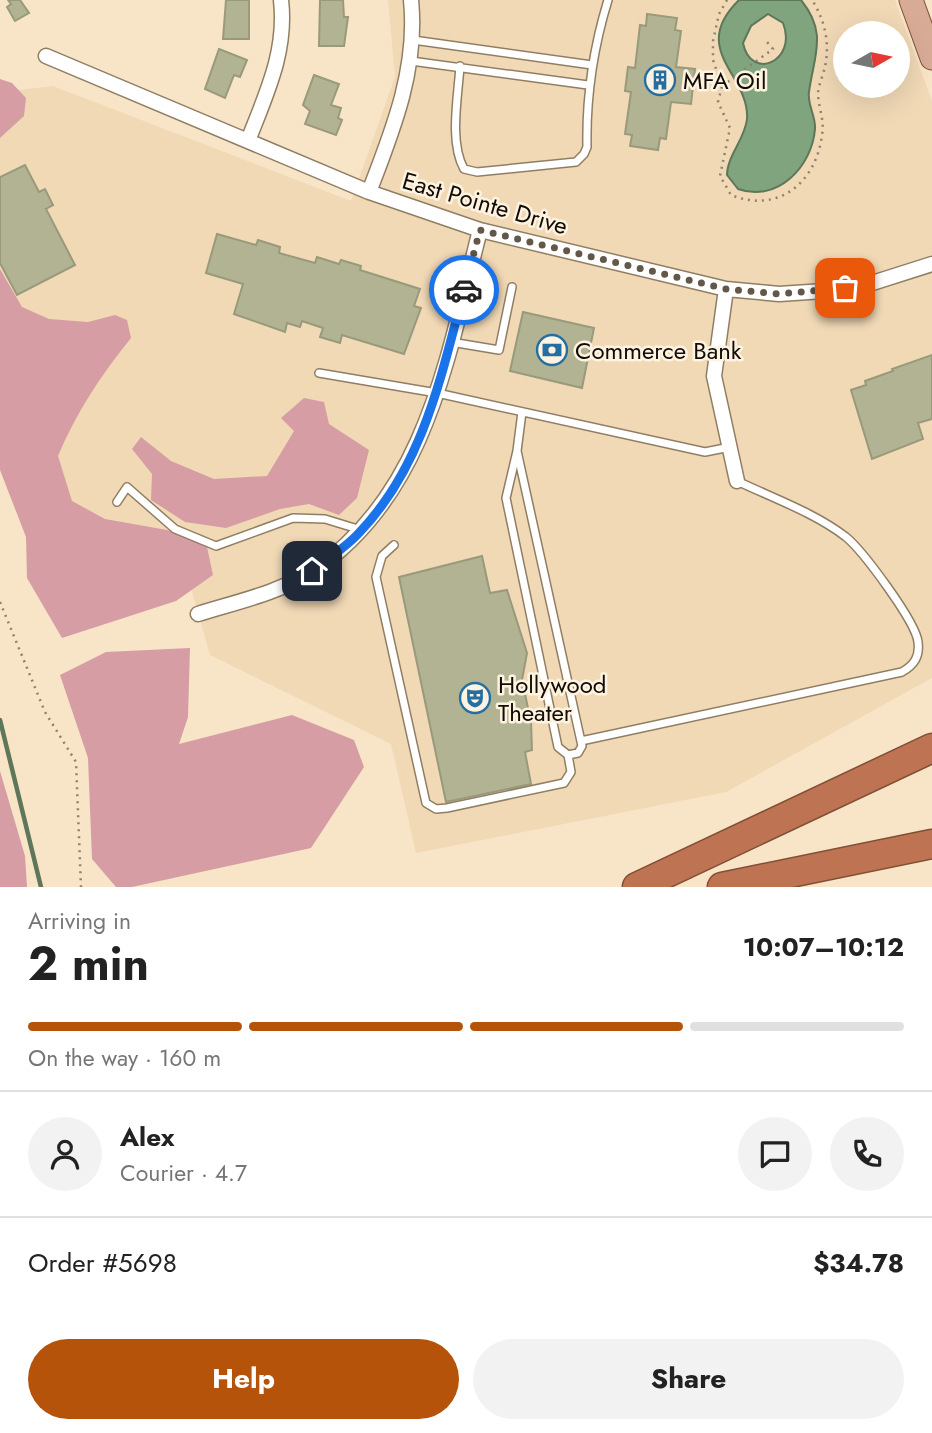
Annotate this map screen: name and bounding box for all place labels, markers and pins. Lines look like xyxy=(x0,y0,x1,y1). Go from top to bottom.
building icon: MFA Oil xyxy=(643,63,677,97)
place label: MFA Oil xyxy=(683,63,767,98)
pin xyxy=(815,258,875,318)
bank icon: Commerce Bank xyxy=(535,333,569,367)
place label: Commerce Bank xyxy=(575,333,742,368)
pin xyxy=(282,541,342,601)
place label: Hollywood Theater xyxy=(498,667,606,730)
theatre icon: Hollywood Theater xyxy=(458,681,492,715)

